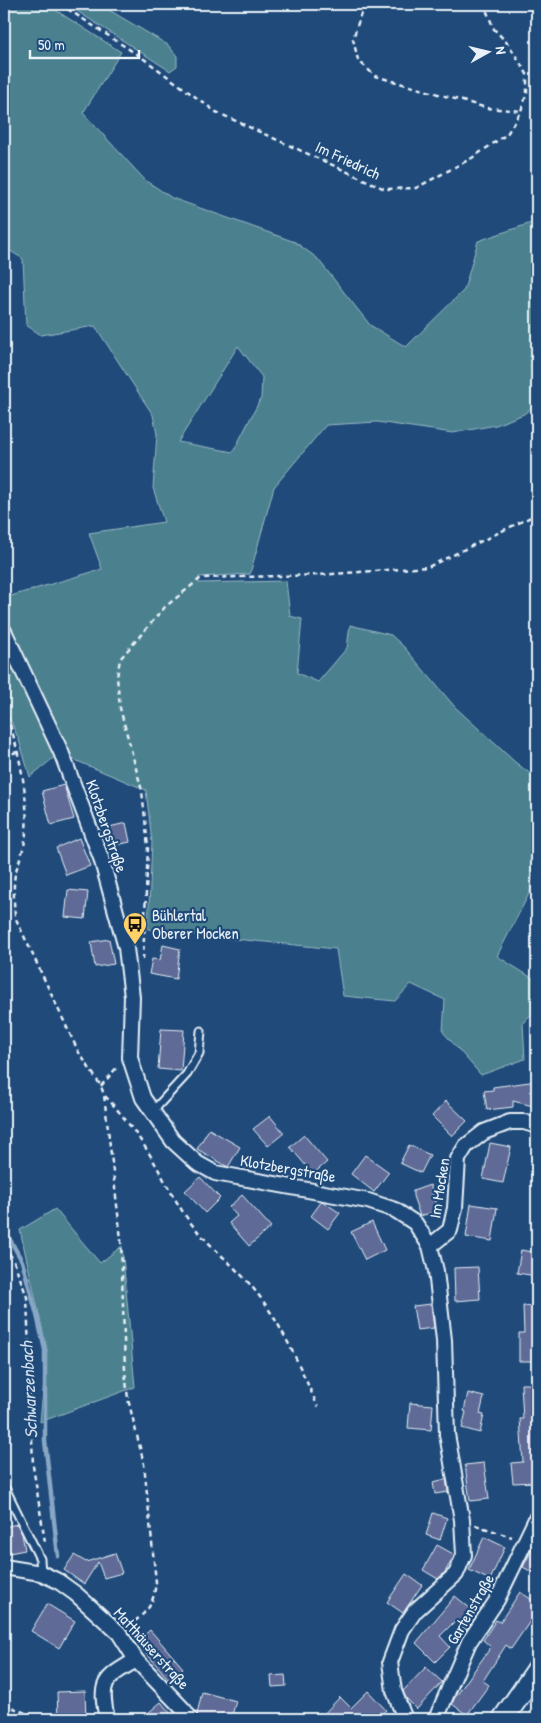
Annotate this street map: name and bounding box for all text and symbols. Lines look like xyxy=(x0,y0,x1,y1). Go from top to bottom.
scale bar xyxy=(30,28,139,60)
north arrow xyxy=(464,28,514,78)
text: 50 m xyxy=(38,34,65,55)
text: N xyxy=(491,45,511,56)
street label: Im Friedrich xyxy=(312,135,384,185)
street label: Klotzbergstraße xyxy=(81,777,133,876)
place label: Bühlertal Oberer Mocken xyxy=(152,904,239,944)
bus stop icon: Bühlertal Oberer Mocken xyxy=(122,911,148,945)
street label: Klotzbergstraße xyxy=(239,1149,338,1187)
street label: Im Mocken xyxy=(423,1156,455,1220)
water label: Schwarzenbach xyxy=(13,1339,44,1439)
street label: Gartenstraße xyxy=(441,1569,499,1648)
street label: Matthäuserstraße xyxy=(109,1602,195,1694)

